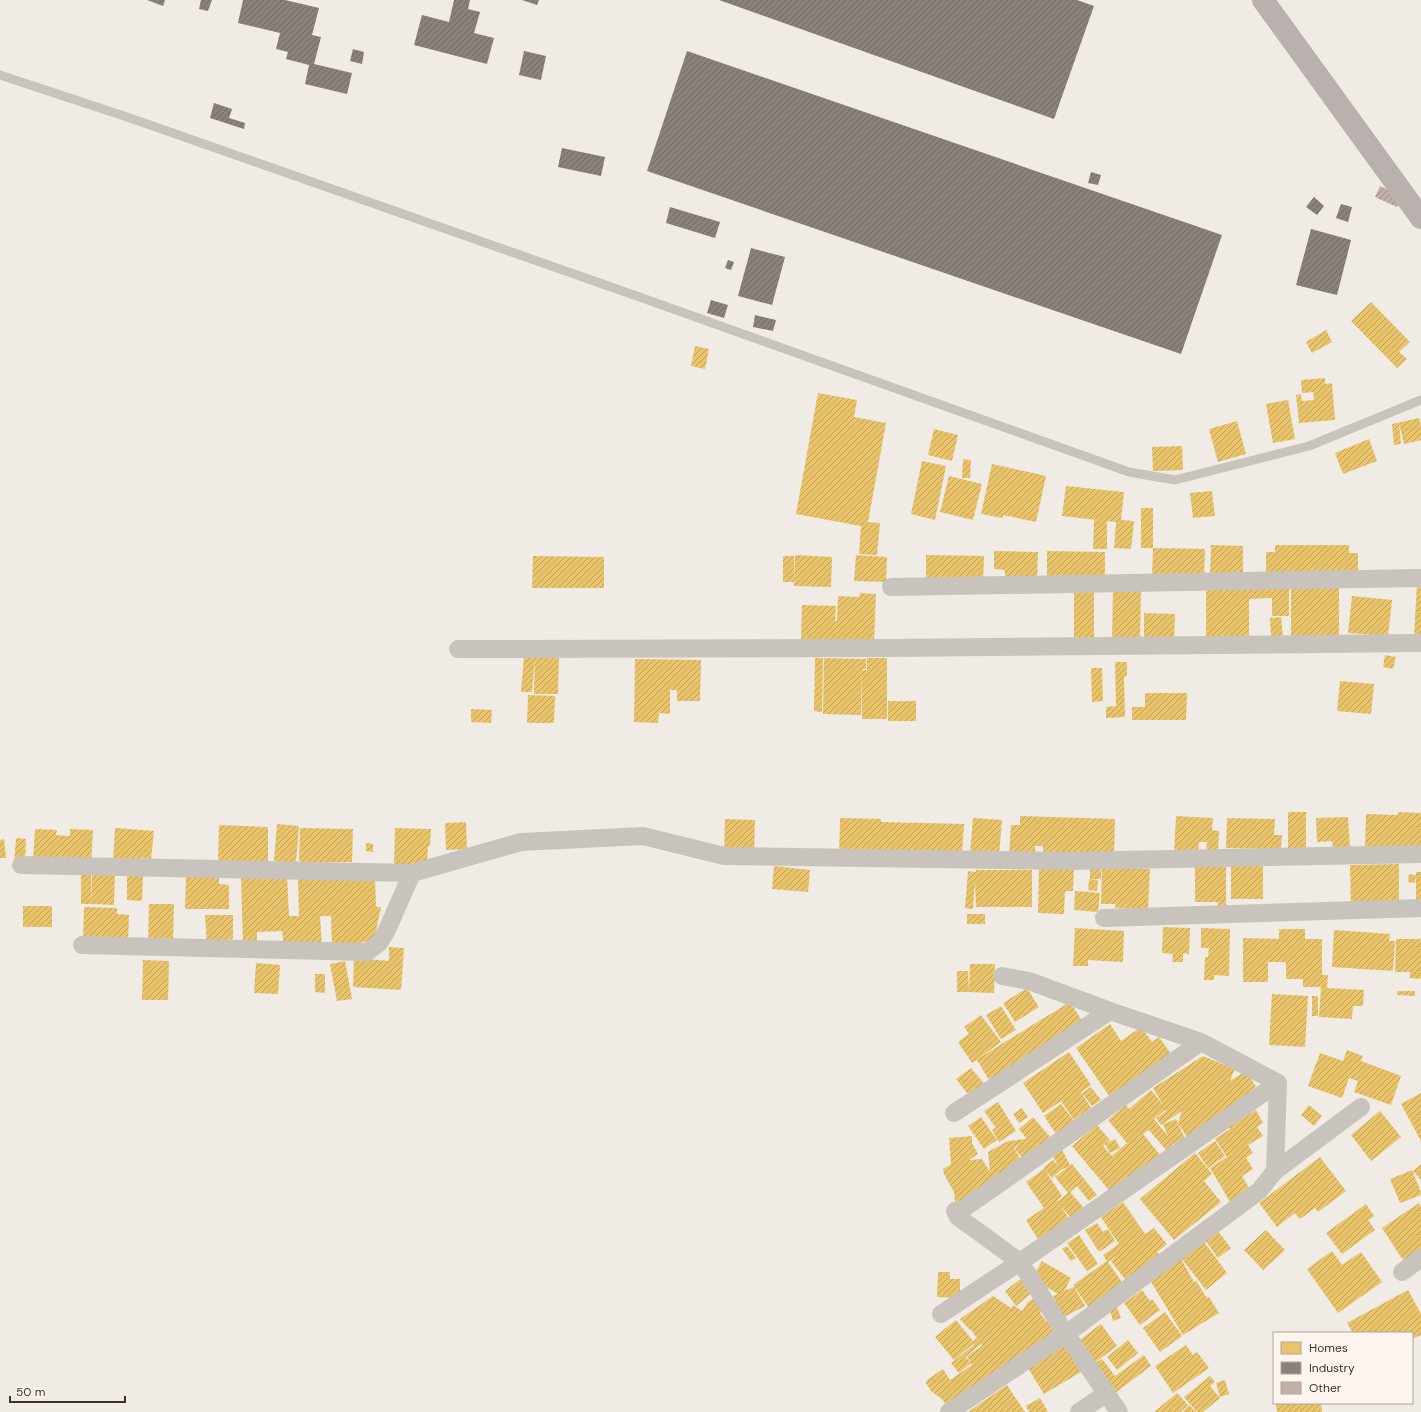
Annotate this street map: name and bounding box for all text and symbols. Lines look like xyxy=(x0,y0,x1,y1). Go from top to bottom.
legend xyxy=(1273,1332,1413,1404)
text: Homes xyxy=(1309,1340,1348,1356)
text: Industry xyxy=(1309,1360,1355,1376)
scale bar xyxy=(10,1378,125,1404)
text: Other xyxy=(1309,1380,1342,1396)
text: 50 m xyxy=(16,1384,45,1400)

